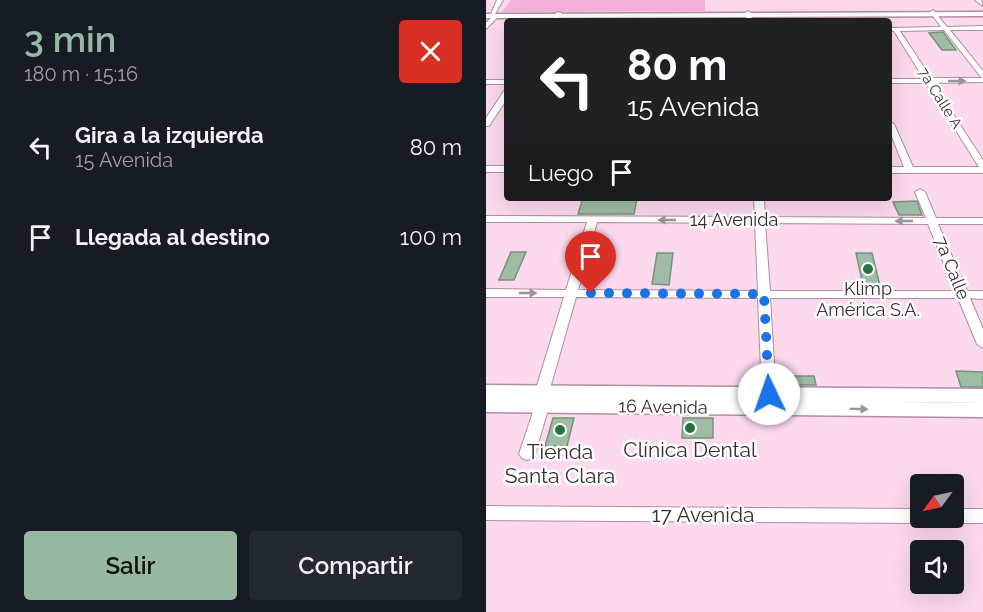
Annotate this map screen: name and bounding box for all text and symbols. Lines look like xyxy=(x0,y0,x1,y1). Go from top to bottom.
text: 3 min xyxy=(24,18,116,60)
button: close xyxy=(399,20,462,83)
text: 80 m xyxy=(627,41,727,90)
icon: left xyxy=(528,42,606,120)
text: 180 m · 15:16 xyxy=(24,62,138,86)
street label: 7a Calle A xyxy=(914,64,966,132)
one-way arrow xyxy=(948,76,967,86)
text: 15 Avenida xyxy=(627,91,760,122)
text: Gira a la izquierda xyxy=(75,122,264,148)
icon: left xyxy=(24,131,57,164)
text: 80 m xyxy=(410,134,462,160)
text: 15 Avenida xyxy=(75,148,173,172)
icon: arrive xyxy=(605,156,638,189)
text: Luego xyxy=(528,160,593,186)
street label: 14 Avenida xyxy=(690,209,778,230)
one-way arrow xyxy=(657,215,676,225)
one-way arrow xyxy=(894,216,913,226)
icon: arrive xyxy=(24,221,57,254)
text: Llegada al destino xyxy=(75,224,270,250)
text: 100 m xyxy=(400,224,462,250)
pin xyxy=(565,231,616,293)
street label: 7a Calle xyxy=(930,233,975,303)
icon: arrive xyxy=(574,240,607,273)
marker: Klimp América S.A. xyxy=(861,262,875,276)
place label: Klimp América S.A. xyxy=(816,278,920,320)
one-way arrow xyxy=(518,288,537,298)
position arrow xyxy=(737,362,801,426)
street label: 16 Avenida xyxy=(618,395,708,418)
one-way arrow xyxy=(850,404,869,414)
marker: Clínica Dental xyxy=(683,421,697,435)
marker: Tienda Santa Clara xyxy=(553,423,567,437)
place label: Clínica Dental xyxy=(623,437,757,462)
place label: Tienda Santa Clara xyxy=(505,439,615,488)
north arrow xyxy=(910,474,964,528)
map controls xyxy=(910,474,964,594)
street label: 17 Avenida xyxy=(652,502,754,527)
button: Salir xyxy=(24,531,237,600)
button: Compartir xyxy=(249,531,462,600)
button: sound xyxy=(910,540,964,594)

